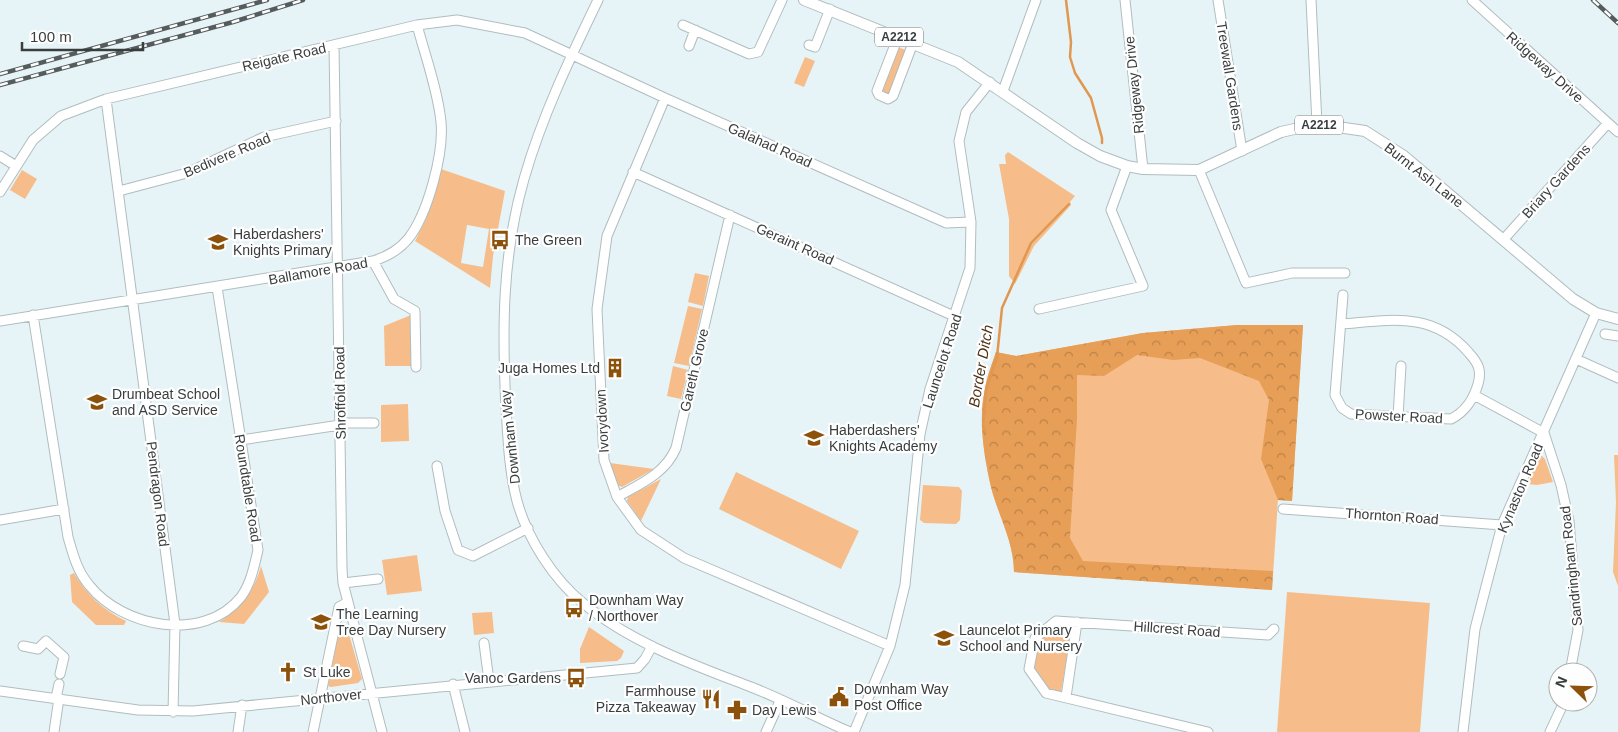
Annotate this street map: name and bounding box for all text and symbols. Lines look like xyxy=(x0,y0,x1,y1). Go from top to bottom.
scale bar xyxy=(22,20,144,52)
street label: Treewall Gardens xyxy=(1213,20,1247,132)
text: 100 m xyxy=(30,28,72,45)
road number: A2212 xyxy=(875,28,923,46)
street label: Ridgeway Drive xyxy=(1503,28,1587,106)
street label: Ridgeway Drive xyxy=(1121,35,1147,135)
street label: Reigate Road xyxy=(240,40,328,74)
road number: A2212 xyxy=(1295,116,1343,134)
street label: Galahad Road xyxy=(726,119,814,171)
street label: Bedivere Road xyxy=(181,130,273,180)
street label: Burnt Ash Lane xyxy=(1381,139,1467,211)
street label: Briary Gardens xyxy=(1519,141,1593,221)
street label: Geraint Road xyxy=(754,220,836,268)
place label: Haberdashers' Knights Primary xyxy=(233,226,332,258)
bus stop icon: The Green xyxy=(489,229,511,251)
school or university icon: Haberdashers' Knights Primary xyxy=(207,231,229,253)
place label: The Green xyxy=(515,232,582,248)
street label: Ballamore Road xyxy=(267,254,369,288)
street label: Launcelot Road xyxy=(919,312,965,410)
water label: Border Ditch xyxy=(965,323,996,408)
street label: Gareth Grove xyxy=(677,327,711,413)
street label: Shroffold Road xyxy=(331,346,349,440)
building icon: Juga Homes Ltd xyxy=(604,357,626,379)
place label: Juga Homes Ltd xyxy=(498,360,600,376)
place label: Drumbeat School and ASD Service xyxy=(112,386,220,418)
street label: Downham Way xyxy=(497,389,523,485)
street label: Ivorydown xyxy=(592,389,612,453)
school or university icon: Drumbeat School and ASD Service xyxy=(86,391,108,413)
street label: Powster Road xyxy=(1355,406,1443,426)
place label: Haberdashers' Knights Academy xyxy=(829,422,937,454)
school or university icon: Haberdashers' Knights Academy xyxy=(803,427,825,449)
street label: Roundtable Road xyxy=(232,433,264,543)
street label: Pendragon Road xyxy=(144,440,172,548)
street label: Kynaston Road xyxy=(1494,441,1546,535)
street label: Thornton Road xyxy=(1345,505,1439,527)
street label: Sandringham Road xyxy=(1557,505,1585,627)
place label: Downham Way / Northover xyxy=(589,592,683,624)
bus stop icon: Downham Way / Northover xyxy=(563,597,585,619)
place label: The Learning Tree Day Nursery xyxy=(336,606,446,638)
school or university icon: The Learning Tree Day Nursery xyxy=(310,611,332,633)
street label: Hillcrest Road xyxy=(1133,618,1221,640)
place label: Launcelot Primary School and Nursery xyxy=(959,622,1082,654)
school or university icon: Launcelot Primary School and Nursery xyxy=(933,627,955,649)
church icon: St Luke xyxy=(277,661,299,683)
north arrow xyxy=(1548,662,1598,712)
place label: St Luke xyxy=(303,664,351,680)
bus stop icon: Vanoc Gardens xyxy=(565,667,587,689)
place label: Vanoc Gardens xyxy=(465,670,561,686)
text: N xyxy=(1552,674,1570,690)
place label: Downham Way Post Office xyxy=(854,681,948,713)
place label: Farmhouse Pizza Takeaway xyxy=(596,683,696,715)
street label: Northover xyxy=(300,686,363,708)
public building icon: Downham Way Post Office xyxy=(828,686,850,708)
restaurant icon: Farmhouse Pizza Takeaway xyxy=(700,688,722,710)
pharmacy icon: Day Lewis xyxy=(726,699,748,721)
place label: Day Lewis xyxy=(752,702,817,718)

